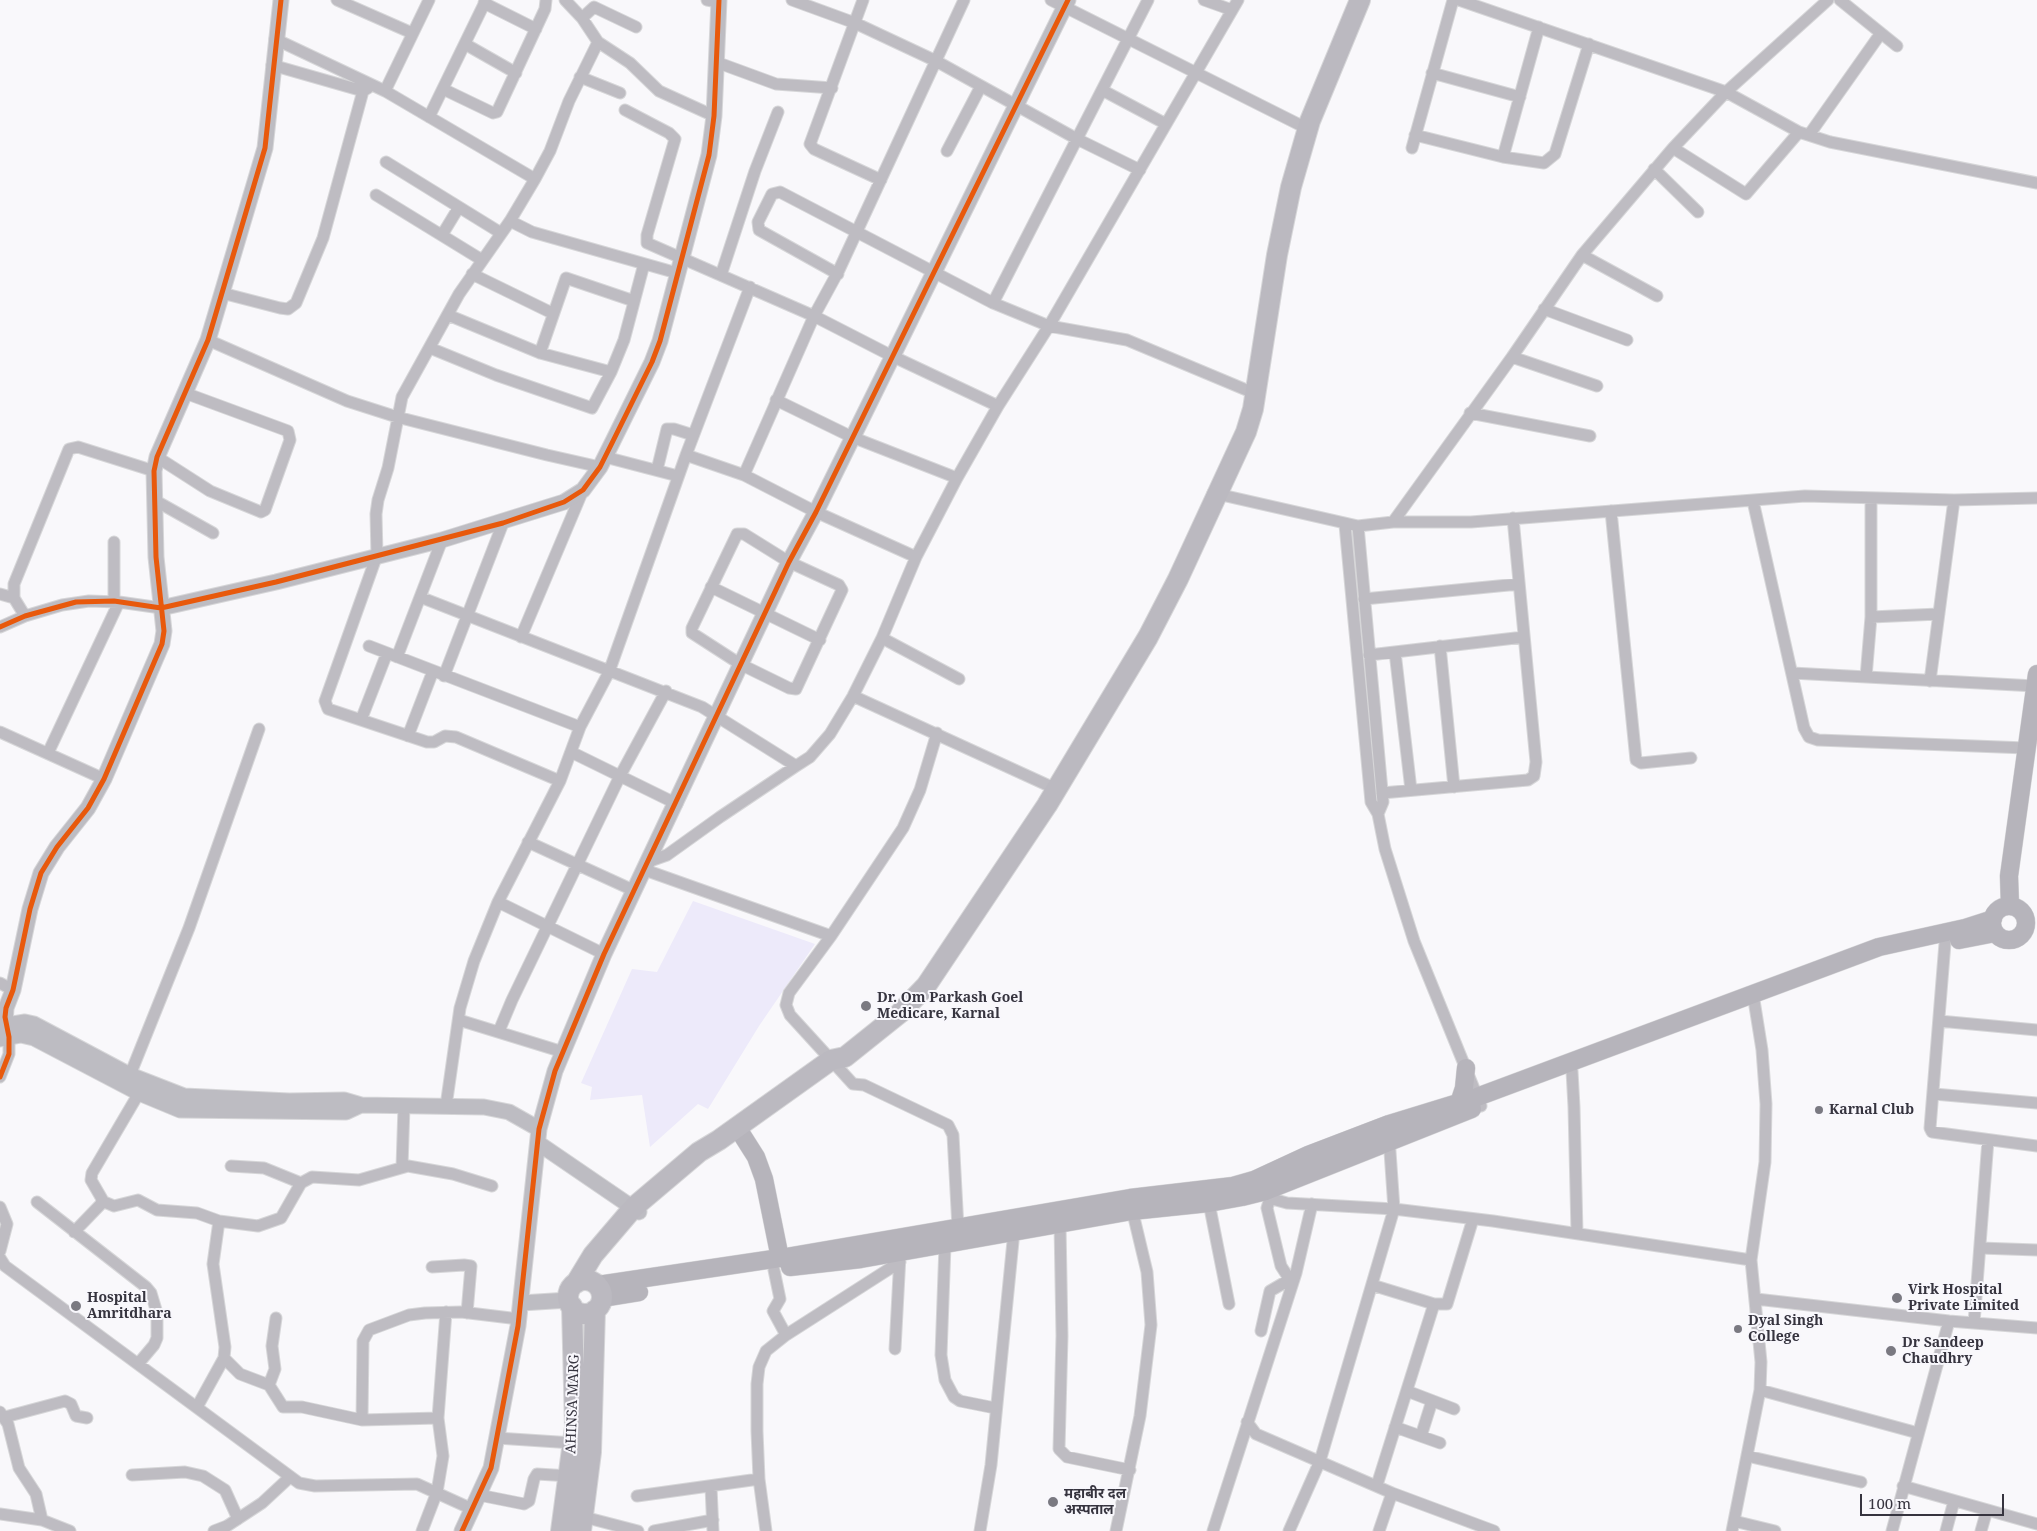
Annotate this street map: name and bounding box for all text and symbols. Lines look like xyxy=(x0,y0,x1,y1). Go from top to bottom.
place label: Dr. Om Parkash Goel Medicare, Karnal xyxy=(877,990,1023,1022)
marker: Dr. Om Parkash Goel Medicare, Karnal xyxy=(859,999,873,1013)
place label: Karnal Club xyxy=(1829,1102,1914,1118)
marker: Karnal Club xyxy=(1813,1104,1825,1116)
place label: Virk Hospital Private Limited xyxy=(1908,1282,2019,1314)
place label: Hospital Amritdhara xyxy=(87,1290,172,1322)
marker: Virk Hospital Private Limited xyxy=(1890,1291,1904,1305)
marker: Hospital Amritdhara xyxy=(69,1299,83,1313)
place label: Dyal Singh College xyxy=(1748,1313,1823,1345)
marker: Dyal Singh College xyxy=(1732,1323,1744,1335)
place label: Dr Sandeep Chaudhry xyxy=(1902,1335,1984,1368)
marker: Dr Sandeep Chaudhry xyxy=(1884,1344,1898,1358)
street label: AHINSA MARG xyxy=(563,1354,583,1454)
scale bar xyxy=(1862,1484,2006,1516)
place label: महाबीर दल अस्पताल xyxy=(1064,1486,1126,1518)
text: 100 m xyxy=(1868,1493,1911,1513)
marker: महाबीर दल अस्पताल xyxy=(1046,1495,1060,1509)

